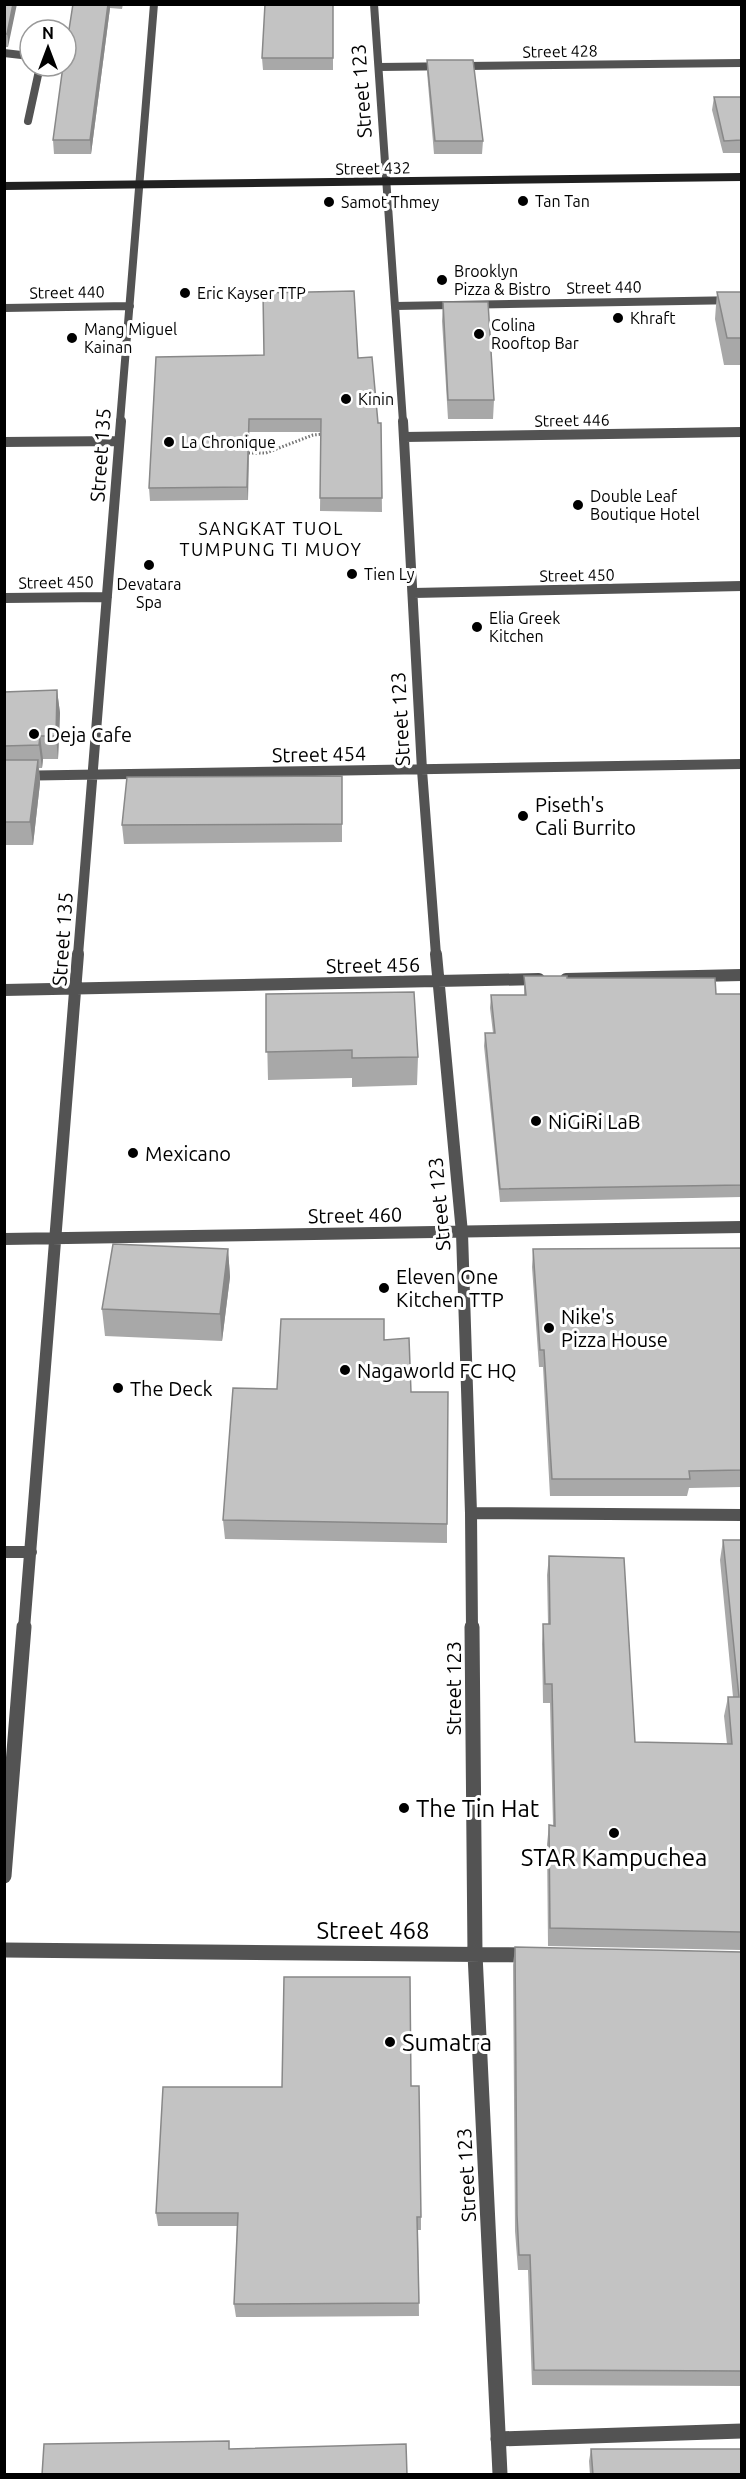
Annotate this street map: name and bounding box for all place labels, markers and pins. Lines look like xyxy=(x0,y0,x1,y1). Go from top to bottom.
place label: Tan Tan xyxy=(535,192,590,210)
place label: Samot Thmey xyxy=(341,193,439,211)
marker: Tan Tan xyxy=(516,194,530,208)
marker: Samot Thmey xyxy=(322,195,336,209)
place label: Brooklyn Pizza & Bistro xyxy=(454,262,551,298)
marker: Brooklyn Pizza & Bistro xyxy=(435,273,449,287)
place label: Eric Kayser TTP xyxy=(197,284,306,302)
marker: Eric Kayser TTP xyxy=(178,286,192,300)
place label: Khraft xyxy=(630,309,676,327)
marker: Khraft xyxy=(611,311,625,325)
place label: Colina Rooftop Bar xyxy=(491,316,579,352)
place label: Mang Miguel Kainan xyxy=(84,320,177,356)
marker: Colina Rooftop Bar xyxy=(472,327,486,341)
marker: Mang Miguel Kainan xyxy=(65,331,79,345)
place label: Kinin xyxy=(358,390,394,408)
marker: Kinin xyxy=(339,392,353,406)
place label: La Chronique xyxy=(181,433,276,451)
marker: La Chronique xyxy=(162,435,176,449)
place label: Double Leaf Boutique Hotel xyxy=(590,487,700,523)
marker: Double Leaf Boutique Hotel xyxy=(571,498,585,512)
marker: Devatara Spa xyxy=(142,558,156,572)
place label: Tien Ly xyxy=(364,565,415,583)
marker: Tien Ly xyxy=(345,567,359,581)
place label: Devatara Spa xyxy=(117,575,181,611)
place label: Elia Greek Kitchen xyxy=(489,609,560,645)
marker: Elia Greek Kitchen xyxy=(470,620,484,634)
place label: Deja Cafe xyxy=(46,723,132,746)
marker: Deja Cafe xyxy=(27,727,41,741)
place label: Piseth's Cali Burrito xyxy=(535,793,636,839)
marker: Piseth's Cali Burrito xyxy=(516,809,530,823)
place label: NiGiRi LaB xyxy=(548,1110,640,1133)
marker: NiGiRi LaB xyxy=(529,1114,543,1128)
place label: Mexicano xyxy=(145,1142,231,1165)
marker: Mexicano xyxy=(126,1146,140,1160)
place label: Eleven One Kitchen TTP xyxy=(396,1265,504,1311)
marker: Eleven One Kitchen TTP xyxy=(377,1281,391,1295)
place label: Nike's Pizza House xyxy=(561,1305,668,1351)
marker: Nike's Pizza House xyxy=(542,1321,556,1335)
place label: Nagaworld FC HQ xyxy=(357,1359,516,1382)
marker: Nagaworld FC HQ xyxy=(338,1363,352,1377)
place label: The Deck xyxy=(130,1377,213,1400)
marker: The Deck xyxy=(111,1381,125,1395)
place label: The Tin Hat xyxy=(416,1795,540,1822)
marker: The Tin Hat xyxy=(397,1801,411,1815)
marker: STAR Kampuchea xyxy=(607,1826,621,1840)
place label: STAR Kampuchea xyxy=(521,1844,707,1871)
place label: Sumatra xyxy=(402,2029,492,2056)
marker: Sumatra xyxy=(383,2035,397,2049)

